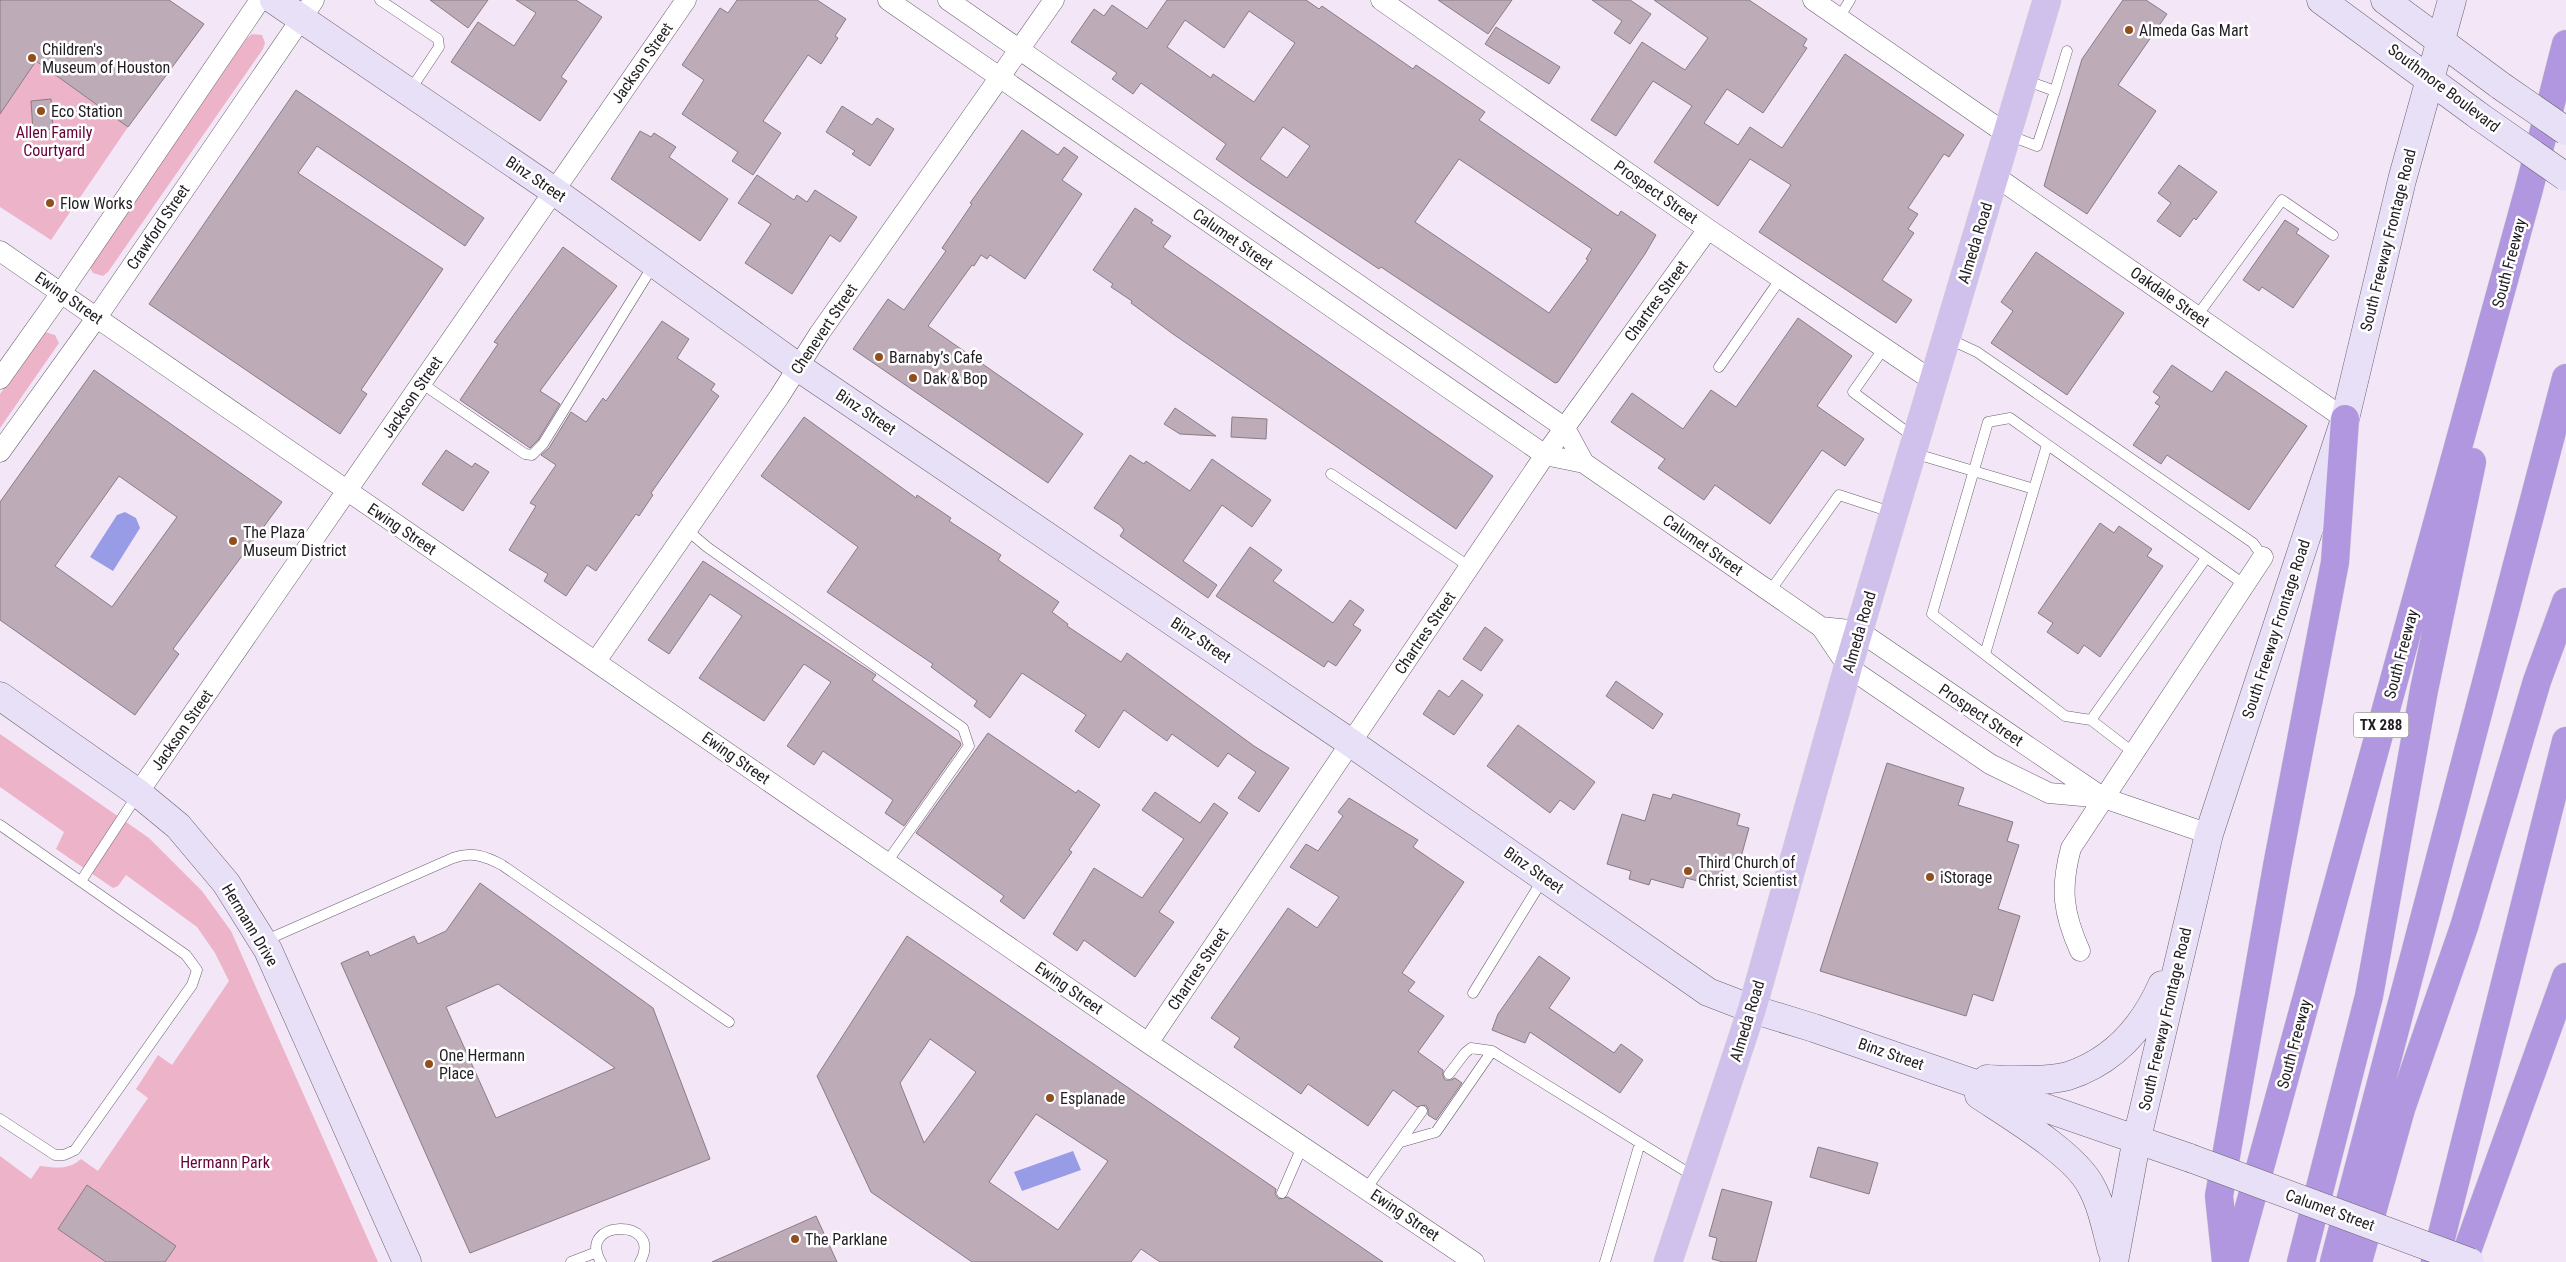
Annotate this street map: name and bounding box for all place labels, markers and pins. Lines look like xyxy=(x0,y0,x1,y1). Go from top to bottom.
place label: Almeda Gas Mart xyxy=(2139,21,2249,40)
marker: Almeda Gas Mart xyxy=(2123,24,2135,36)
place label: Children's Museum of Houston xyxy=(42,40,170,77)
marker: Children's Museum of Houston xyxy=(26,52,38,64)
place label: Eco Station xyxy=(51,102,123,121)
marker: Eco Station xyxy=(35,105,47,117)
place label: Flow Works xyxy=(60,194,133,213)
marker: Flow Works xyxy=(44,197,56,209)
place label: Barnaby’s Cafe xyxy=(889,348,983,367)
marker: Barnaby’s Cafe xyxy=(873,351,885,363)
place label: Dak & Bop xyxy=(923,369,988,388)
marker: Dak & Bop xyxy=(907,372,919,384)
place label: The Plaza Museum District xyxy=(243,523,347,560)
marker: The Plaza Museum District xyxy=(227,535,239,547)
place label: Third Church of Christ, Scientist xyxy=(1698,853,1798,890)
marker: Third Church of Christ, Scientist xyxy=(1682,865,1694,877)
place label: iStorage xyxy=(1940,868,1992,887)
marker: iStorage xyxy=(1924,871,1936,883)
place label: One Hermann Place xyxy=(439,1046,525,1083)
marker: One Hermann Place xyxy=(423,1058,435,1070)
place label: Esplanade xyxy=(1060,1089,1125,1108)
marker: Esplanade xyxy=(1044,1092,1056,1104)
place label: The Parklane xyxy=(805,1230,887,1249)
marker: The Parklane xyxy=(789,1233,801,1245)

